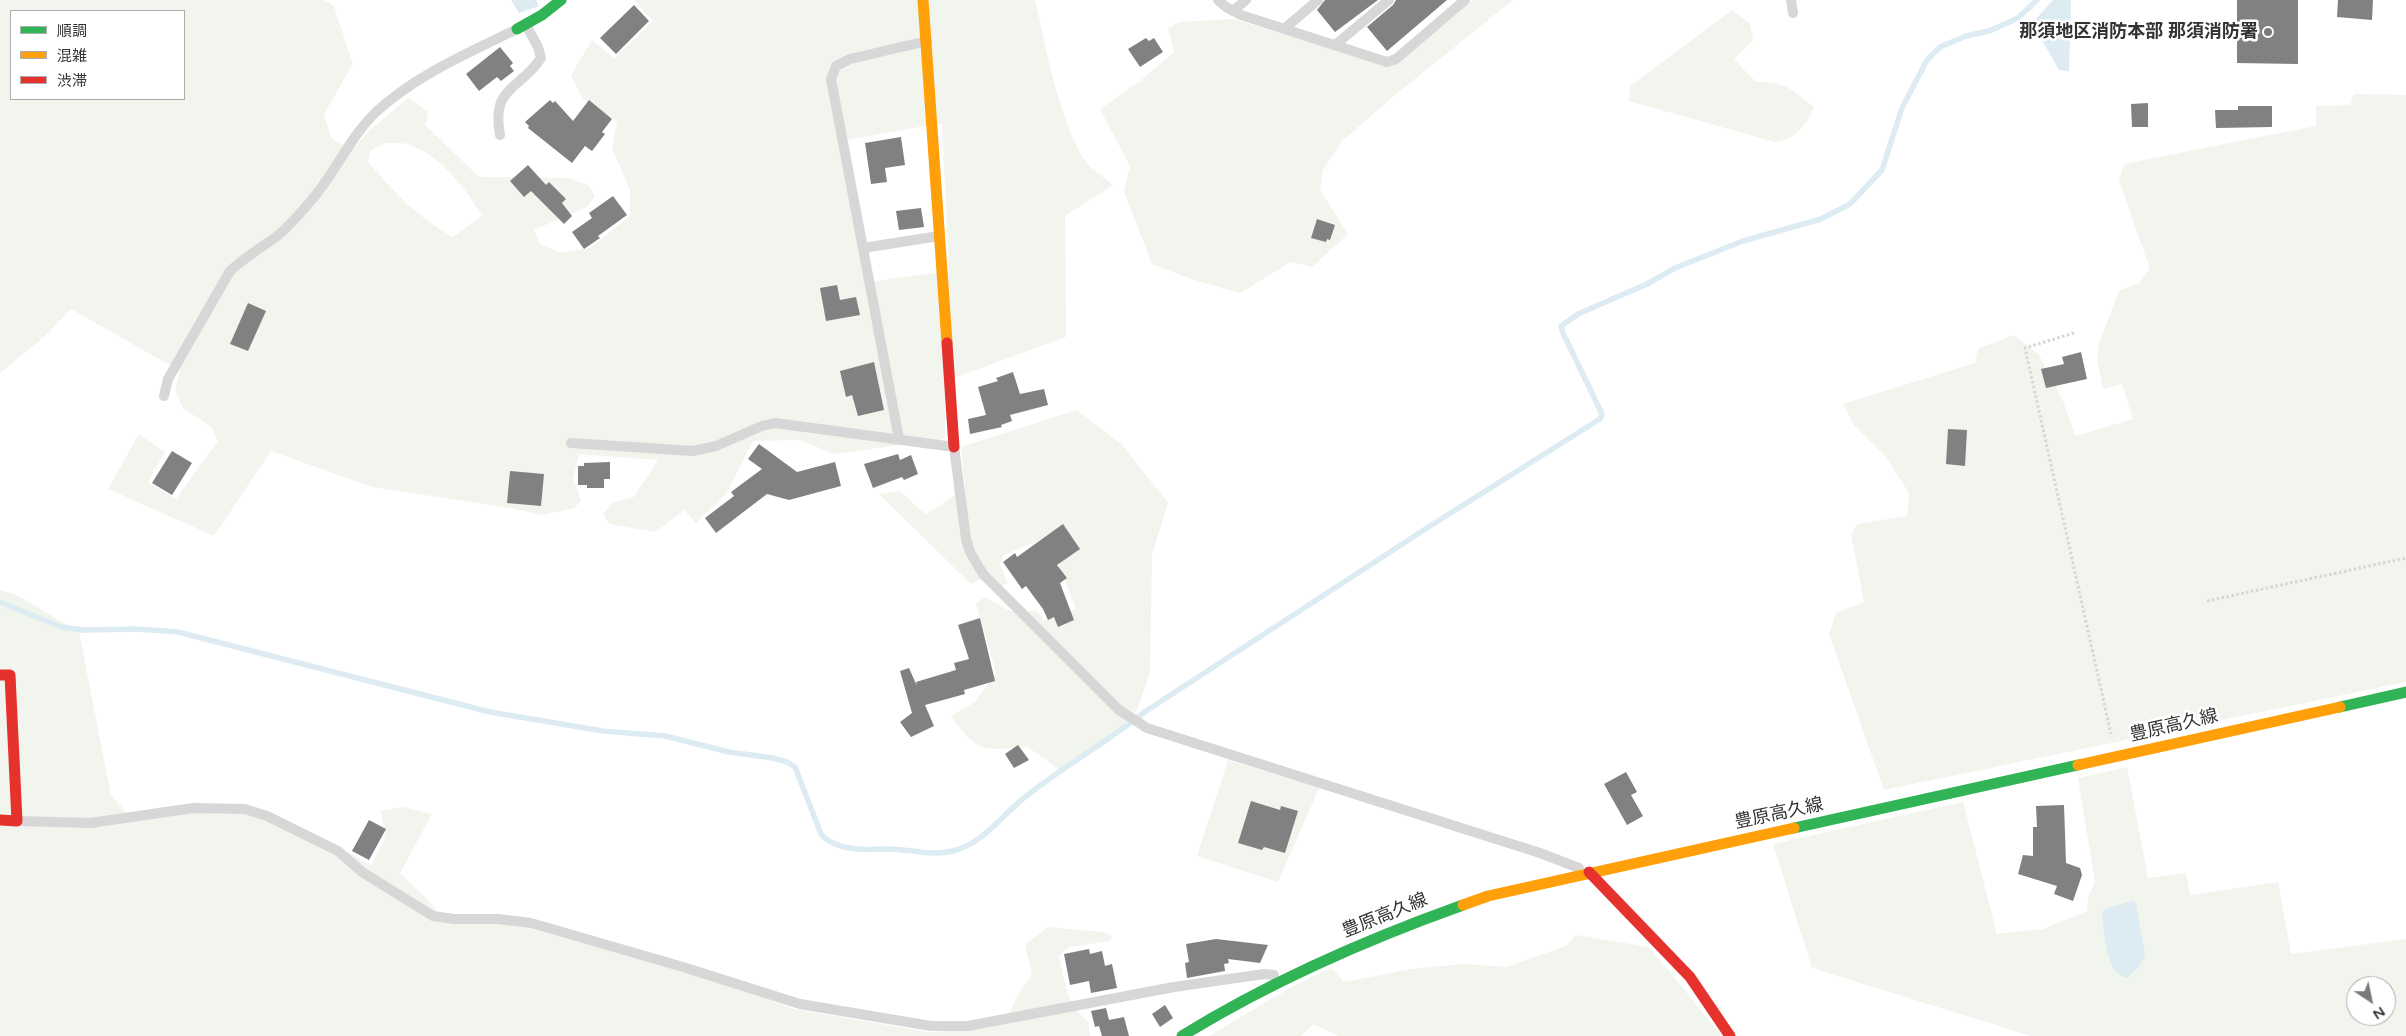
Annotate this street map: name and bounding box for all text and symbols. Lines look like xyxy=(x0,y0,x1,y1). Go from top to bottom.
legend xyxy=(10,10,185,100)
place label: 那須地区消防本部 那須消防署 xyxy=(2019,21,2258,43)
text: 順調 xyxy=(57,22,87,40)
marker: 那須地区消防本部 那須消防署 xyxy=(2262,26,2274,38)
text: 混雑 xyxy=(57,47,87,65)
text: 渋滞 xyxy=(57,72,87,90)
street label: 豊原高久線 xyxy=(2128,705,2220,747)
street label: 豊原高久線 xyxy=(1733,794,1825,834)
street label: 豊原高久線 xyxy=(1339,889,1431,943)
north arrow xyxy=(2346,976,2396,1026)
text: N xyxy=(2370,1003,2389,1023)

